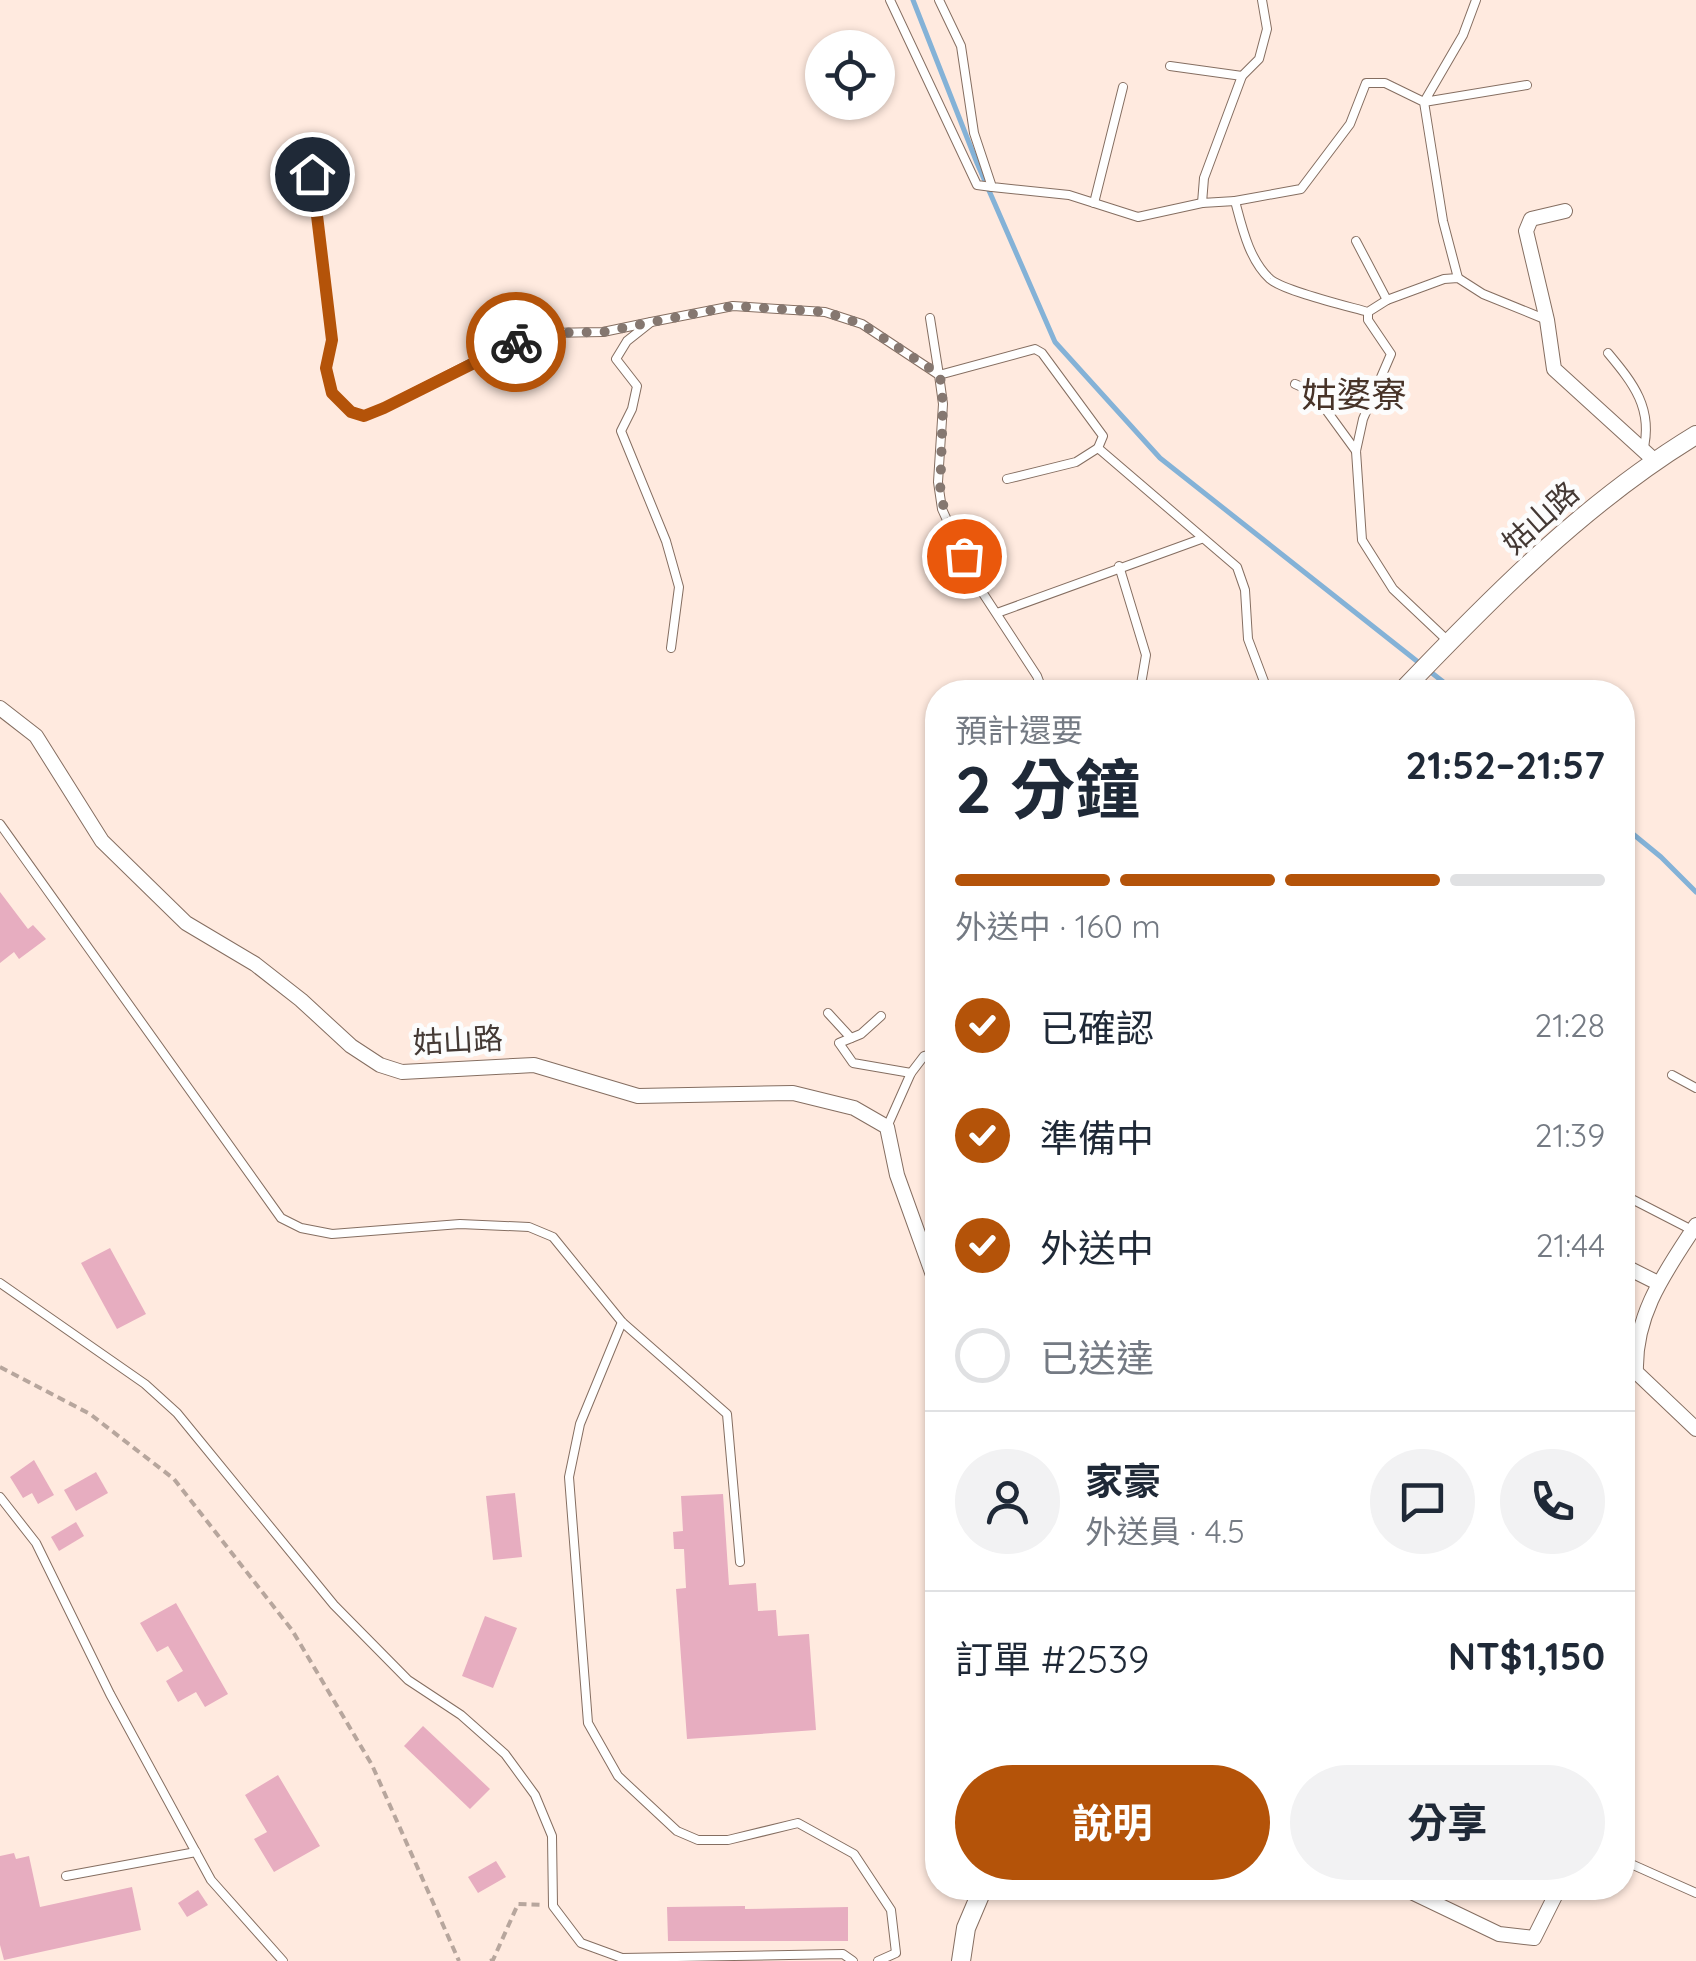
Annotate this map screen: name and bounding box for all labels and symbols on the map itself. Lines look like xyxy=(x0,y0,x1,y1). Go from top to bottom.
pin xyxy=(270,132,355,217)
courier xyxy=(466,292,566,392)
district label: 姑婆寮 xyxy=(1301,372,1407,416)
street label: 姑山路 xyxy=(1494,473,1586,561)
pin xyxy=(922,514,1007,599)
street label: 姑山路 xyxy=(412,1019,504,1061)

